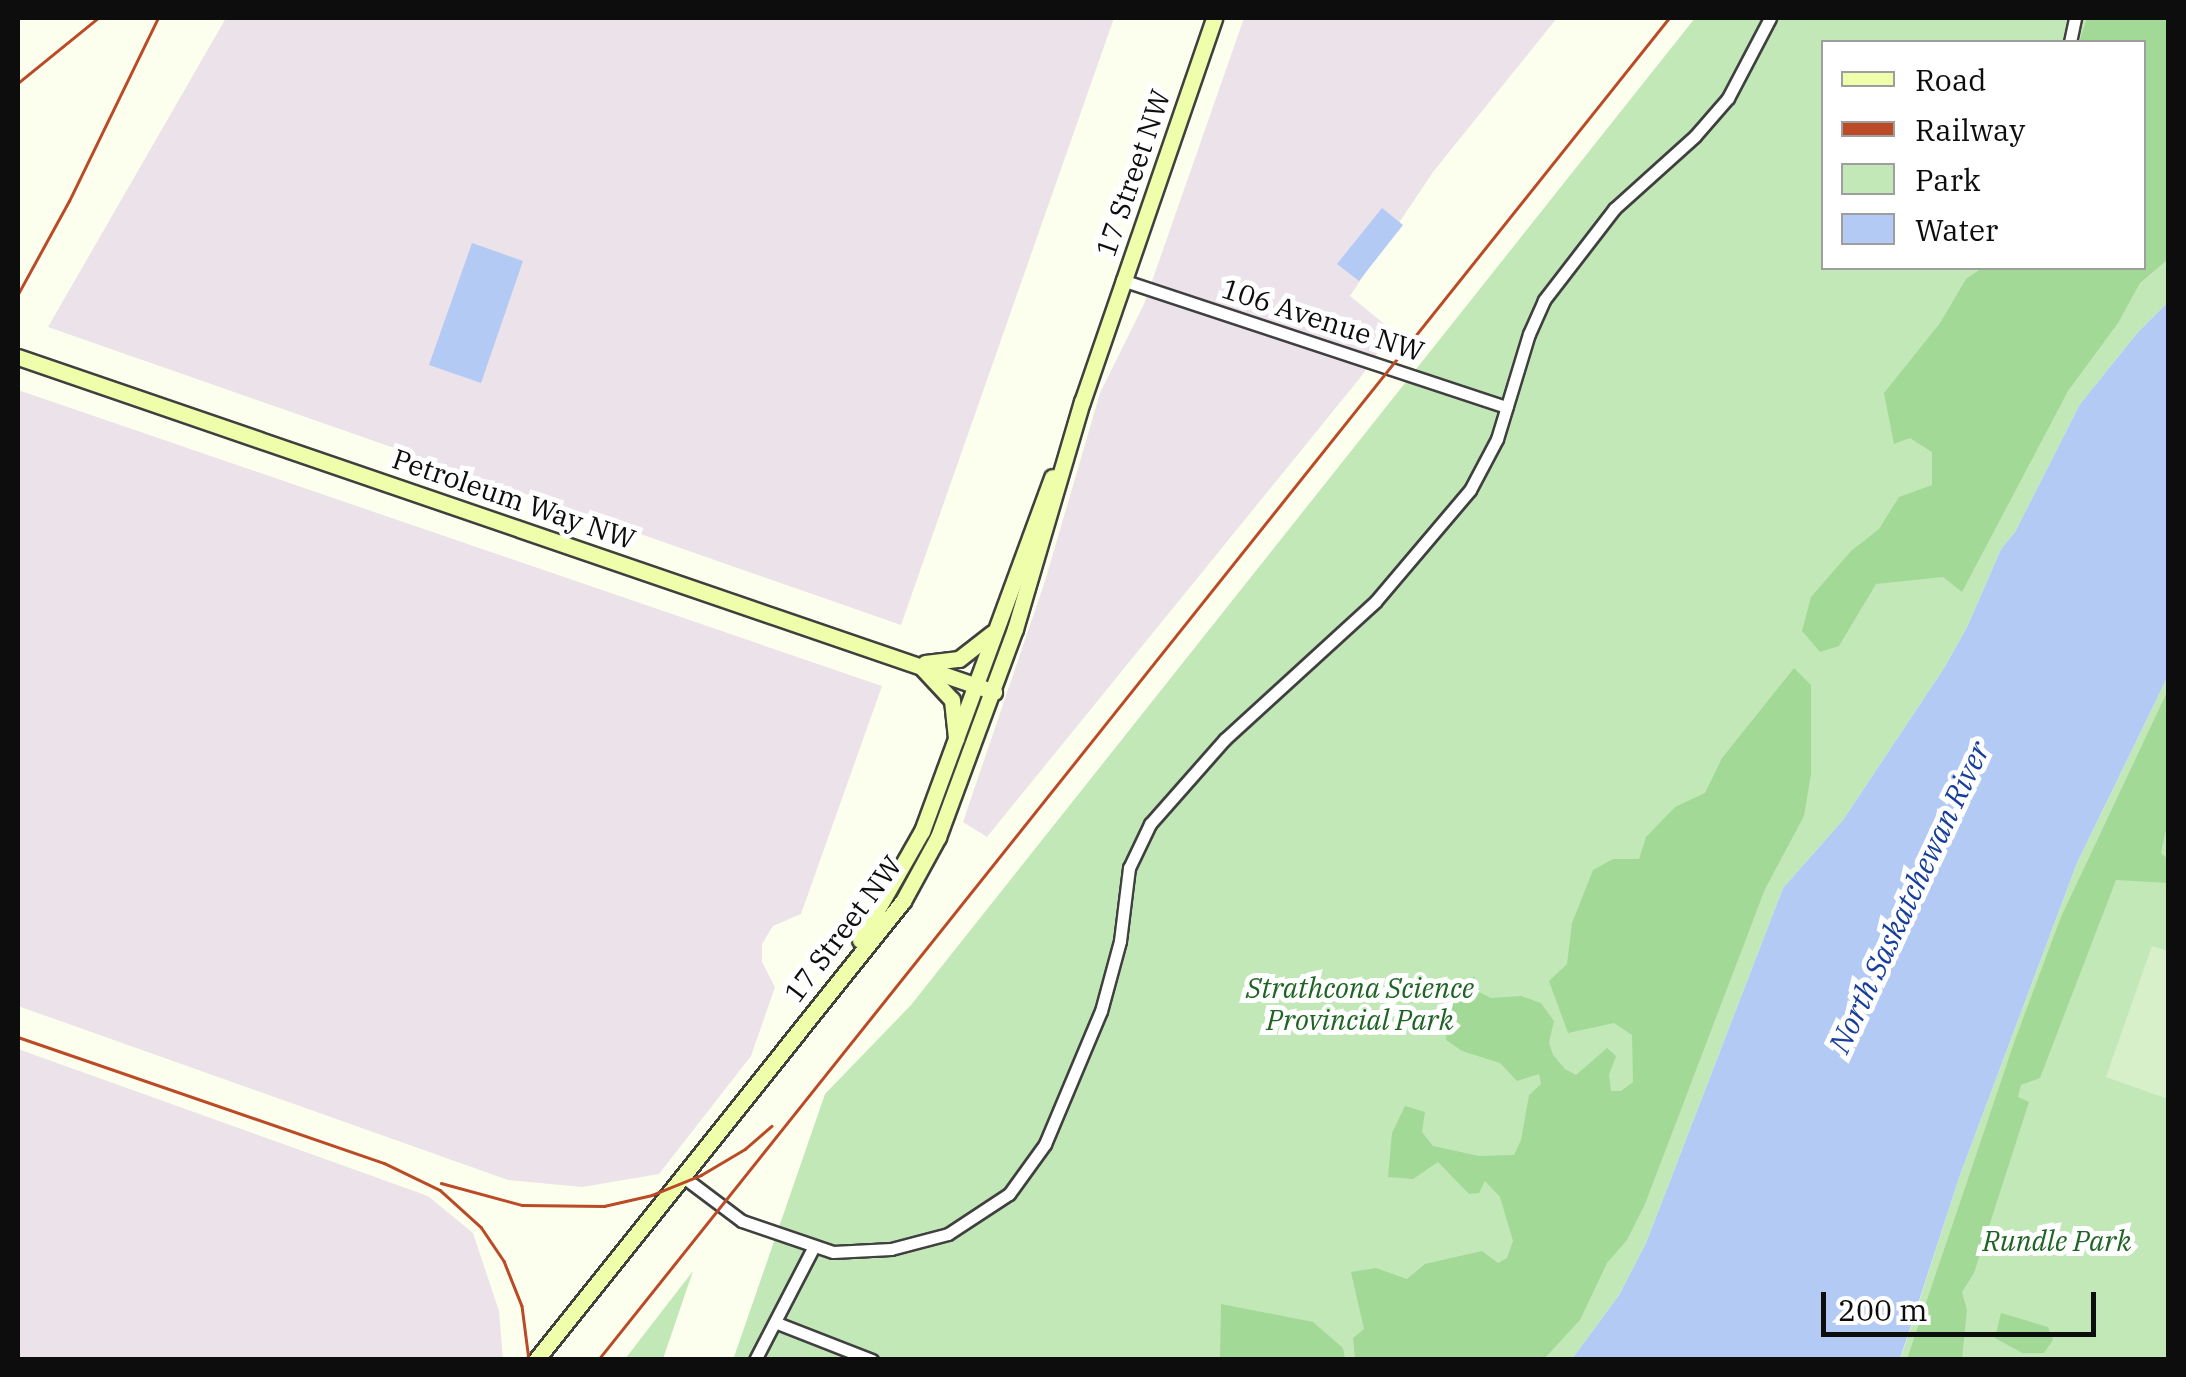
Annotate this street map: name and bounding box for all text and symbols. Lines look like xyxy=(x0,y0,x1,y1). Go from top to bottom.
legend xyxy=(1821,40,2146,270)
text: Road xyxy=(1915,60,1987,99)
street label: 17 Street NW xyxy=(1089,85,1177,261)
text: Railway xyxy=(1915,110,2025,149)
text: Park xyxy=(1915,160,1981,199)
text: Water xyxy=(1915,210,1998,249)
street label: 106 Avenue NW xyxy=(1218,271,1428,369)
street label: Petroleum Way NW xyxy=(388,442,640,556)
water label: North Saskatchewan River xyxy=(1821,736,1997,1058)
street label: 17 Street NW xyxy=(777,849,909,1009)
park label: Strathcona Science Provincial Park xyxy=(1246,971,1474,1037)
park label: Rundle Park xyxy=(1983,1224,2131,1258)
scale bar xyxy=(1826,1272,2101,1334)
text: 200 m xyxy=(1838,1290,1928,1329)

